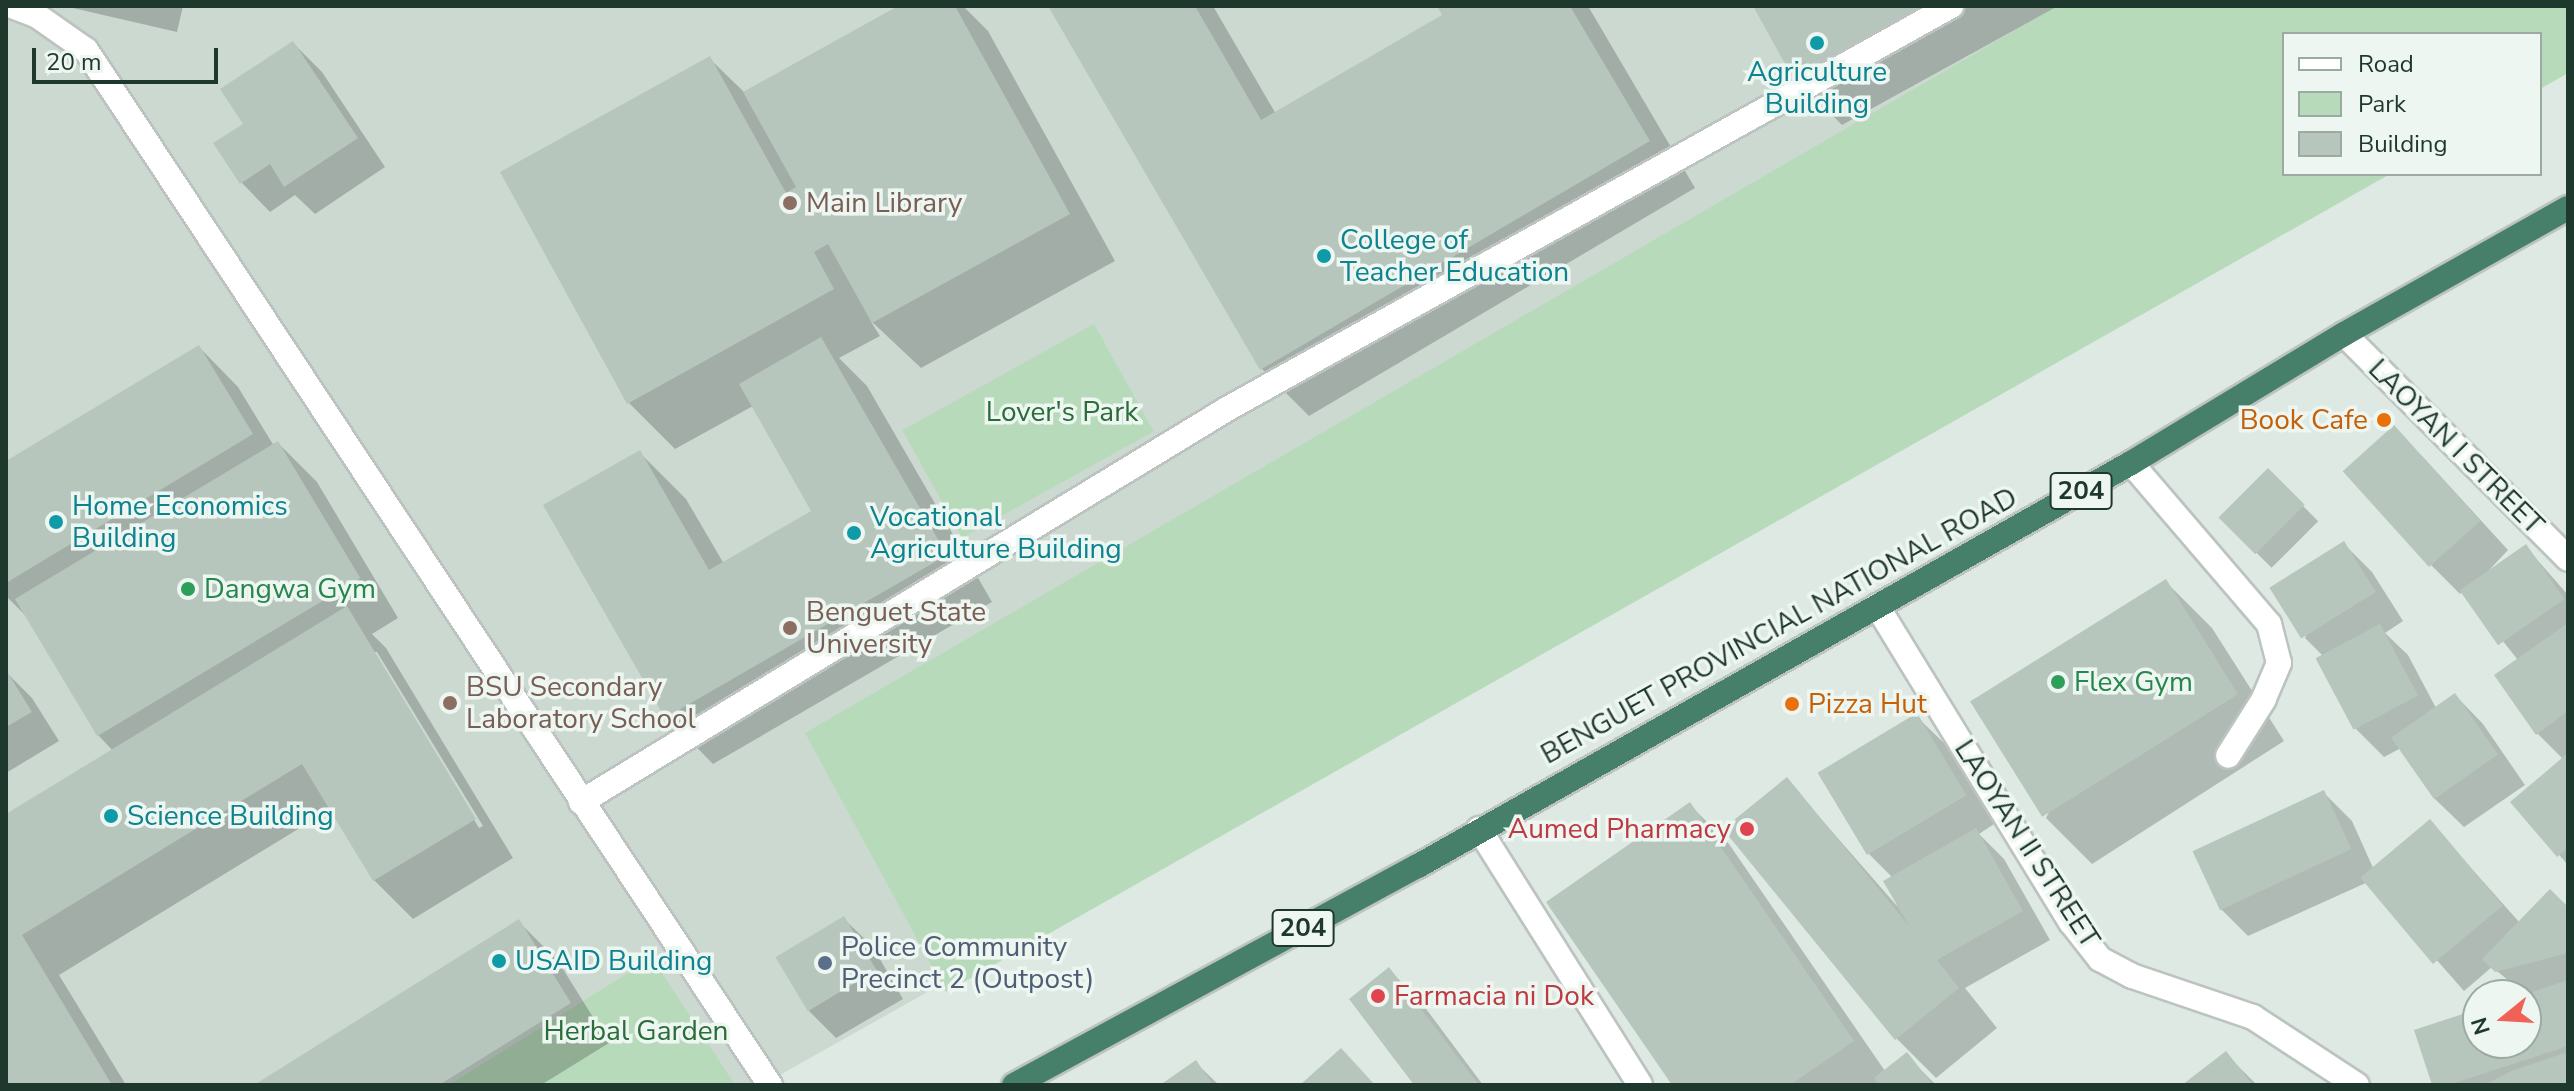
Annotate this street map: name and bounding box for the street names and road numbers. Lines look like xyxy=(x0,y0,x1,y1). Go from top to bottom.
street label: LAOYAN I STREET xyxy=(2361,352,2551,542)
road number: 204 xyxy=(2049,469,2113,513)
street label: BENGUET PROVINCIAL NATIONAL ROAD xyxy=(1535,481,2023,771)
street label: LAOYAN II STREET xyxy=(1947,734,2107,954)
road number: 204 xyxy=(1271,906,1335,950)

